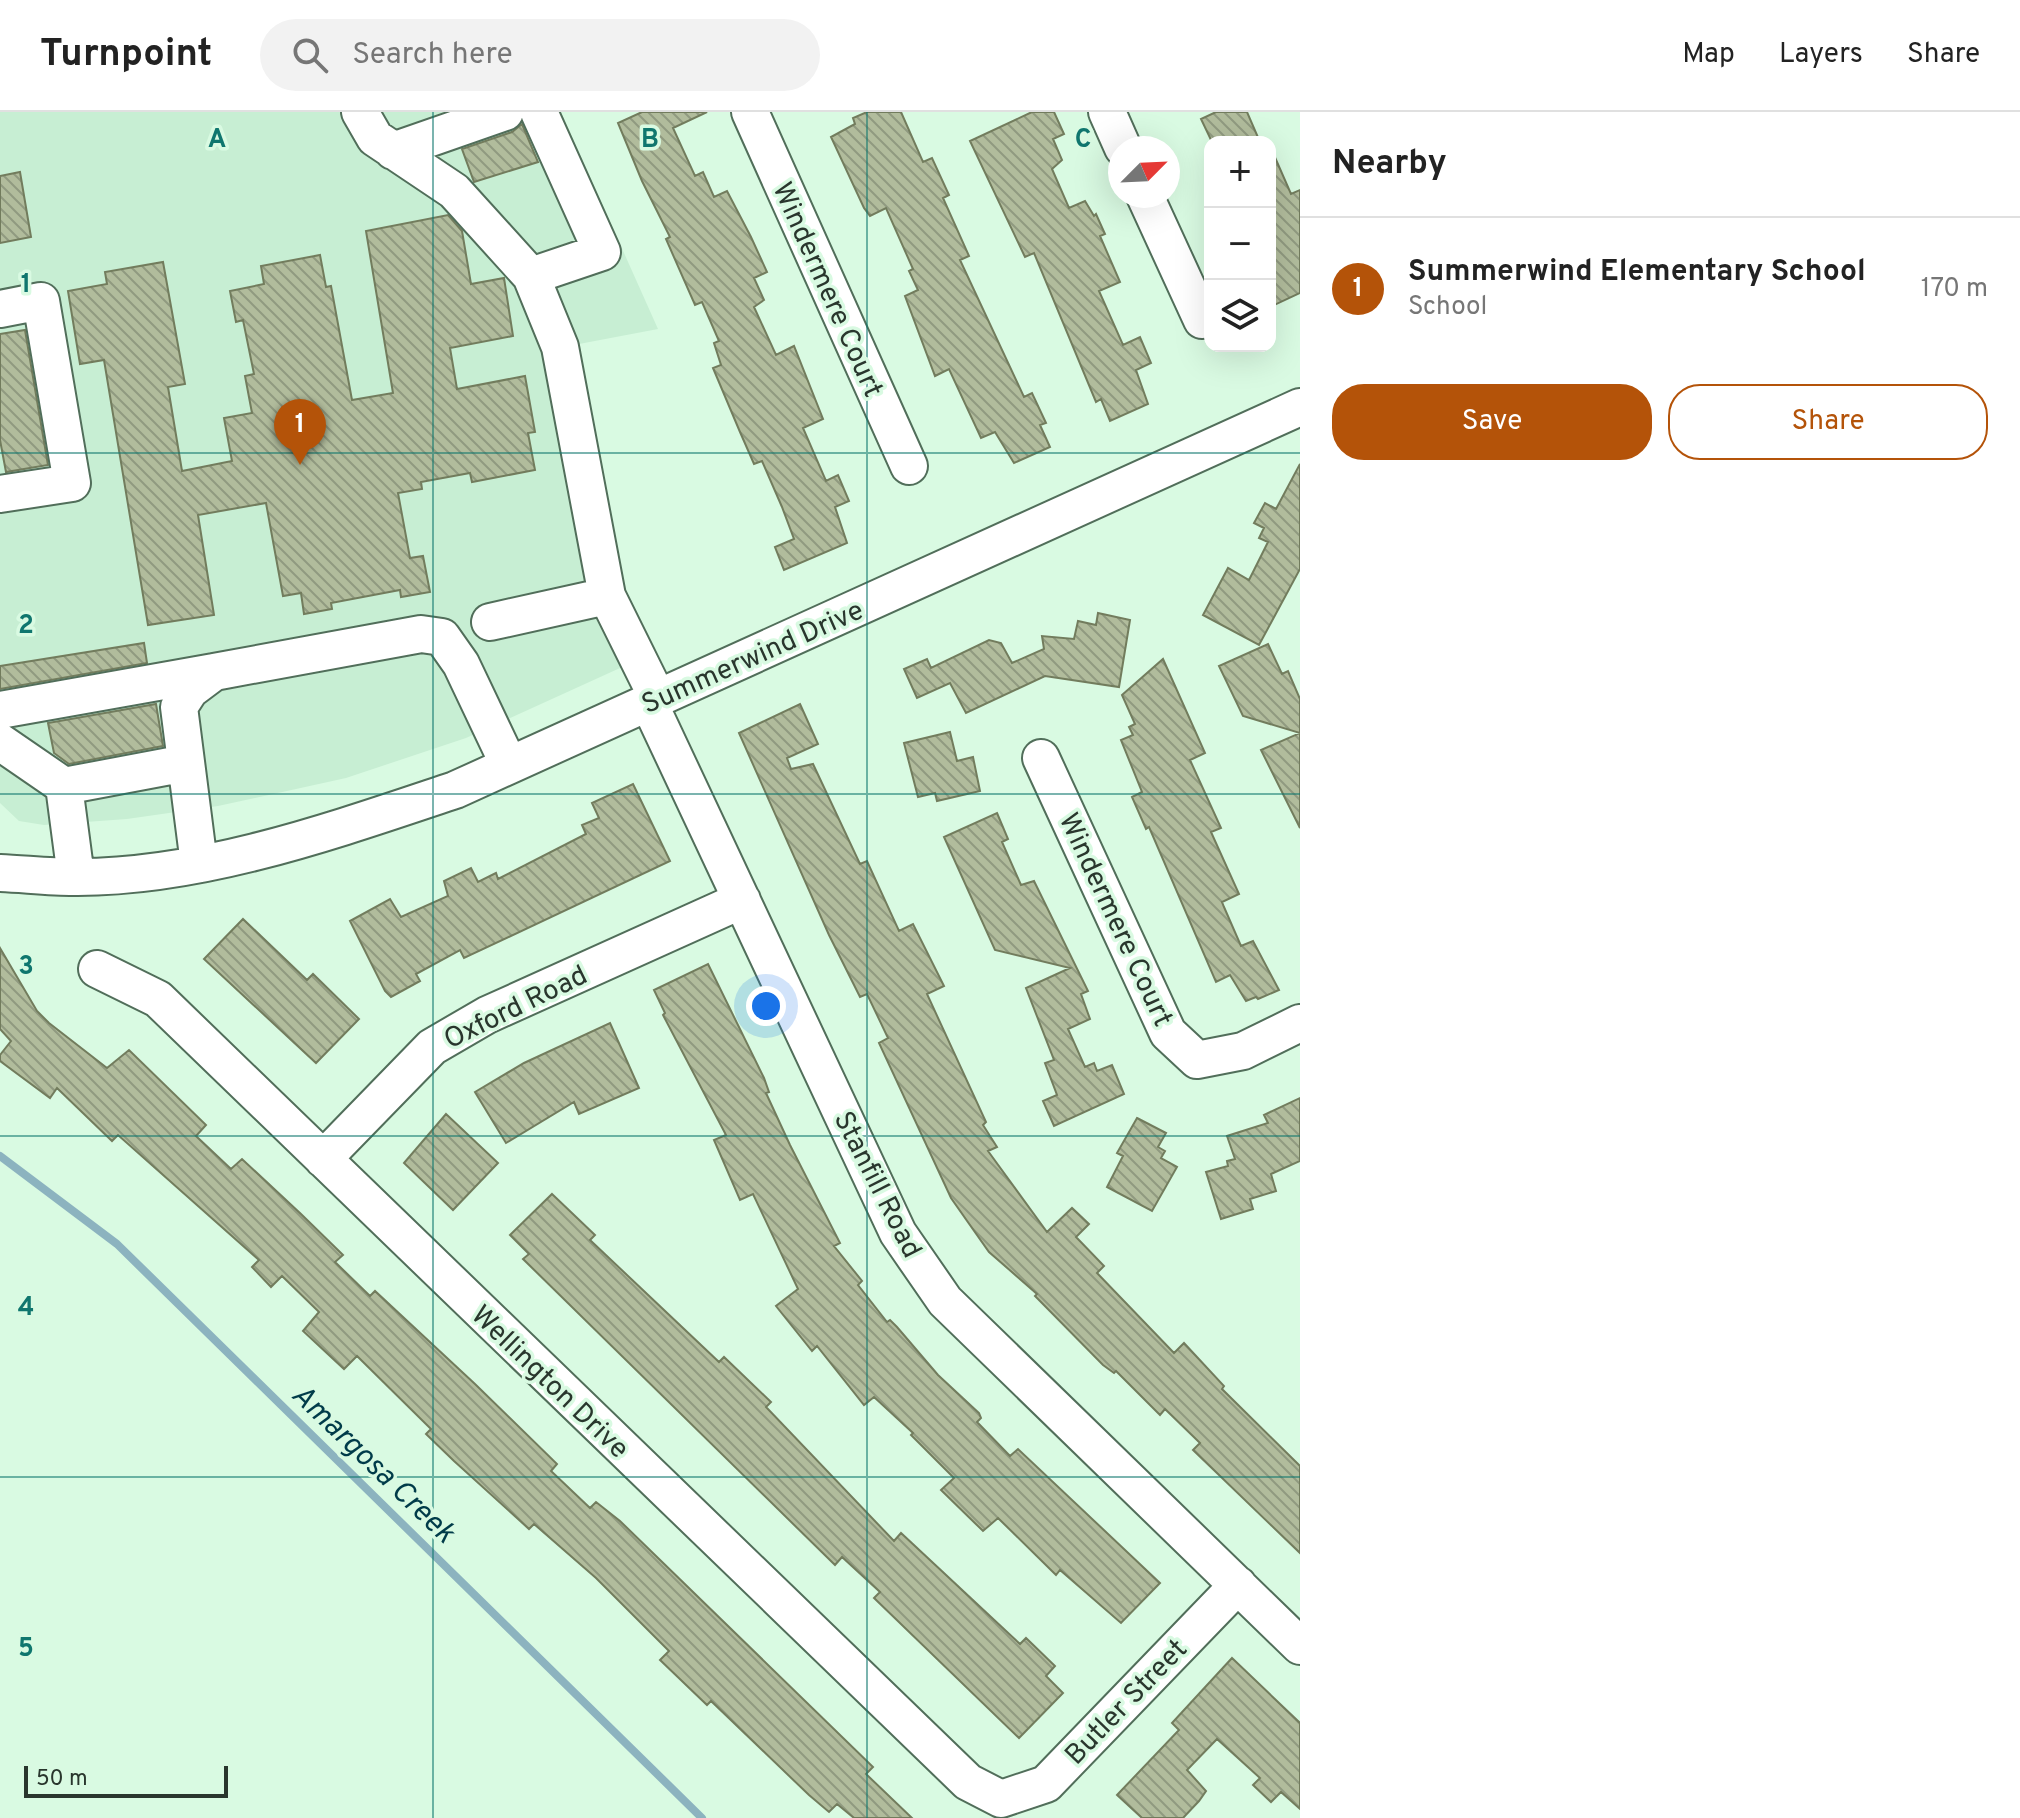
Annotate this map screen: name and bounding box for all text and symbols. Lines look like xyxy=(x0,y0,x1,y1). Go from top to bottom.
search box xyxy=(260,19,820,91)
text: Turnpoint xyxy=(40,31,212,80)
icon: search xyxy=(288,33,332,77)
text: Search here xyxy=(352,37,513,74)
text: Map xyxy=(1682,37,1735,73)
text: Layers xyxy=(1779,37,1863,73)
text: Share xyxy=(1907,37,1980,73)
text: A xyxy=(208,124,226,157)
text: B xyxy=(641,124,659,157)
text: C xyxy=(1075,124,1091,157)
north arrow xyxy=(1108,136,1180,208)
map controls xyxy=(1204,136,1276,352)
button: + xyxy=(1204,136,1276,208)
text: Nearby xyxy=(1332,143,1447,186)
street label: Windermere Court xyxy=(763,177,890,403)
button: − xyxy=(1204,208,1276,280)
text: Summerwind Elementary School xyxy=(1408,254,1866,291)
text: 1 xyxy=(21,269,31,302)
text: 1 xyxy=(1353,273,1363,306)
text: 170 m xyxy=(1921,273,1988,306)
button: layers xyxy=(1204,280,1276,352)
text: School xyxy=(1408,291,1487,324)
button: Save xyxy=(1332,384,1652,460)
button: Share xyxy=(1668,384,1988,460)
pin: 1 xyxy=(274,399,326,465)
street label: Summerwind Drive xyxy=(637,594,870,724)
text: 2 xyxy=(18,610,34,643)
street label: Windermere Court xyxy=(1049,808,1180,1033)
text: 3 xyxy=(18,951,34,984)
street label: Oxford Road xyxy=(439,958,594,1059)
your location xyxy=(746,986,786,1026)
street label: Stanfill Road xyxy=(824,1106,929,1265)
text: 4 xyxy=(18,1292,34,1325)
street label: Wellington Drive xyxy=(462,1299,636,1468)
water label: Amargosa Creek xyxy=(283,1377,462,1553)
text: 5 xyxy=(18,1633,34,1666)
street label: Butler Street xyxy=(1058,1633,1196,1774)
scale bar xyxy=(24,1762,228,1798)
text: 50 m xyxy=(36,1766,88,1793)

